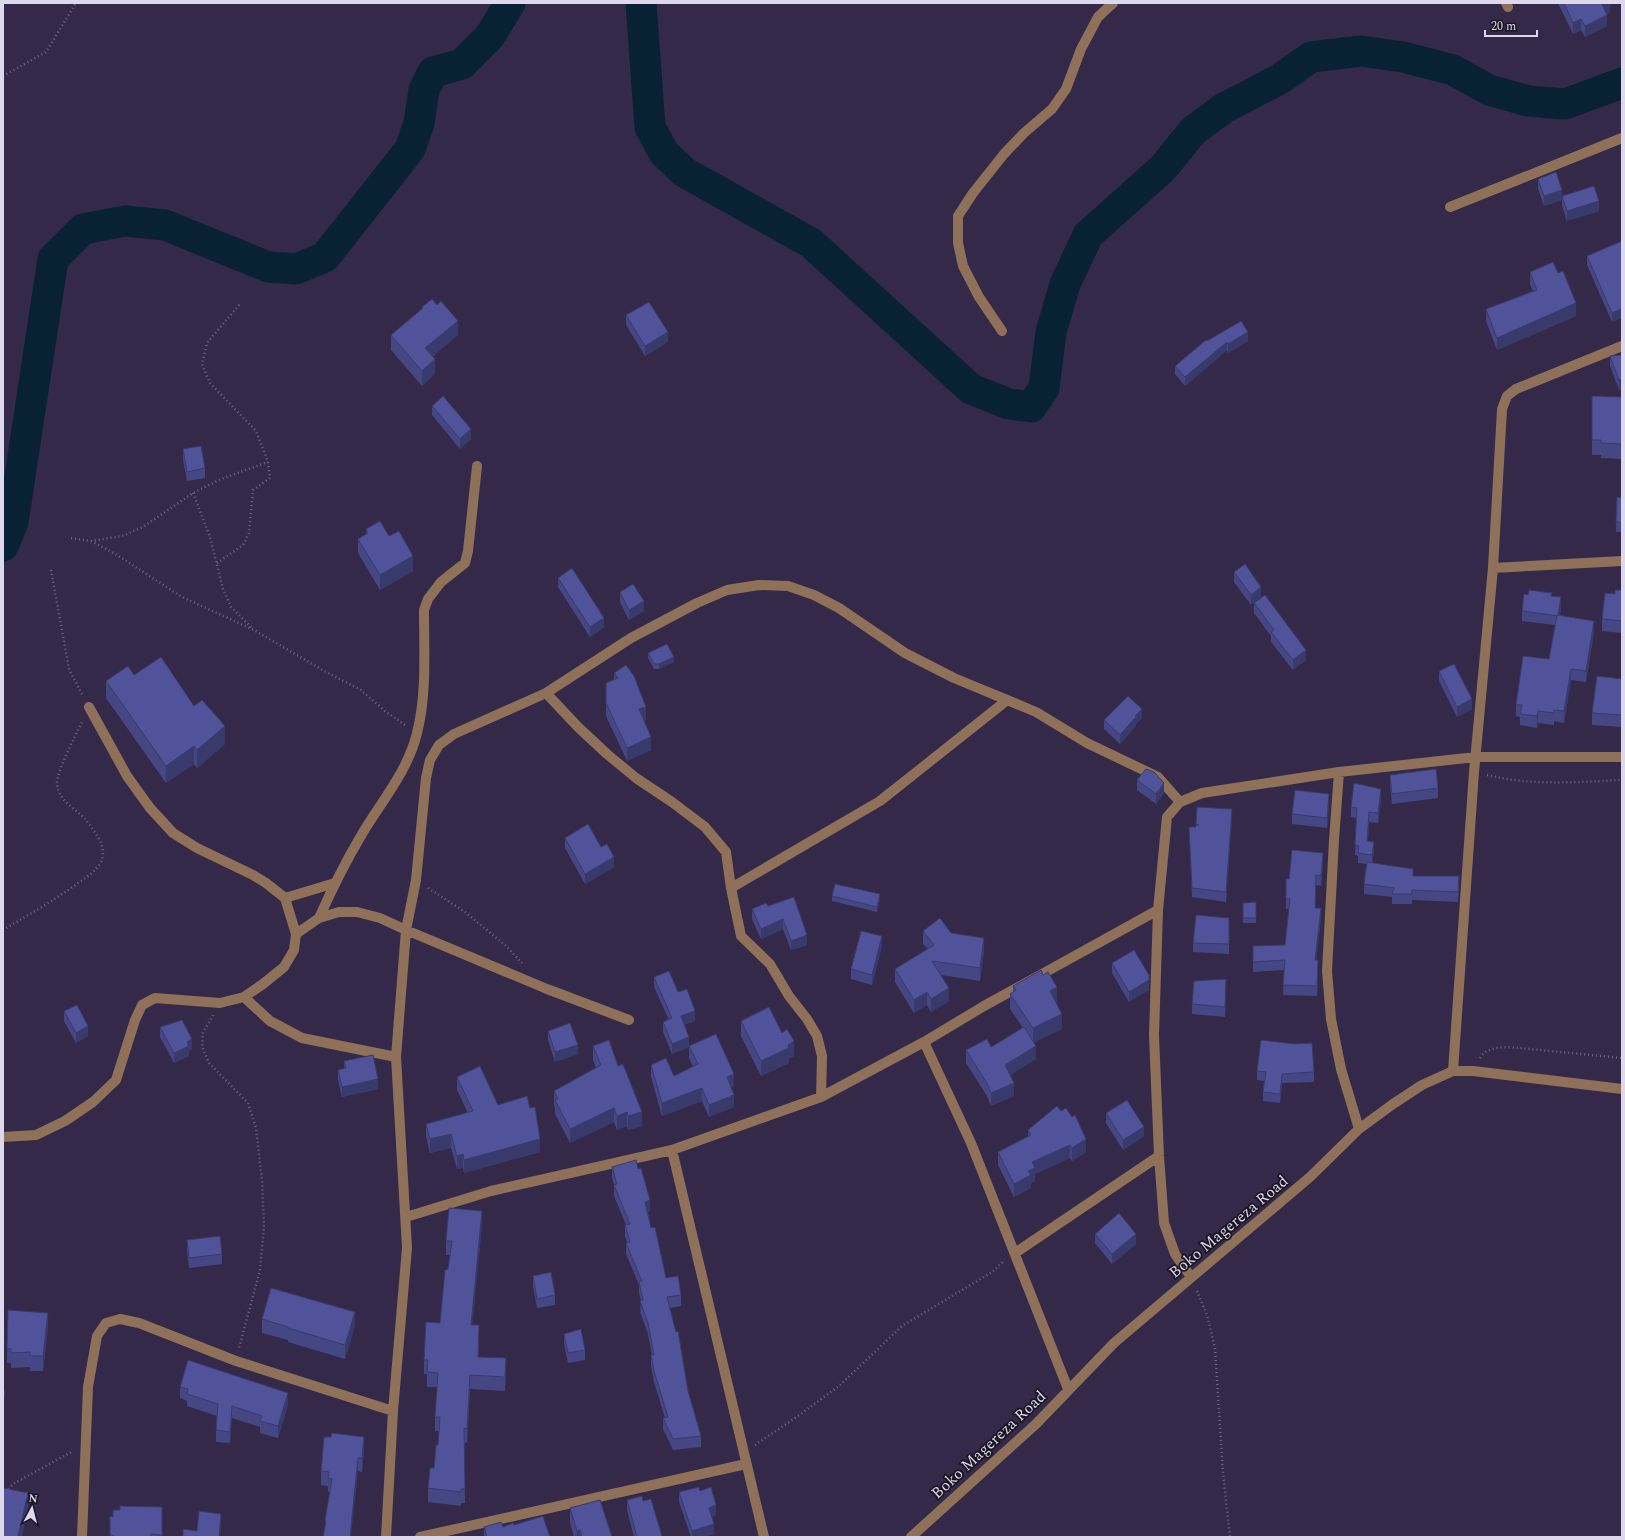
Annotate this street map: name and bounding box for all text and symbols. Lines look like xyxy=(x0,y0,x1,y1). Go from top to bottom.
scale bar xyxy=(1485,12,1537,38)
text: 20 m xyxy=(1491,17,1516,36)
street label: Boko Magereza Road xyxy=(1164,1169,1294,1284)
street label: Boko Magereza Road xyxy=(926,1385,1052,1505)
north arrow xyxy=(12,1488,52,1528)
text: N xyxy=(28,1490,39,1508)

